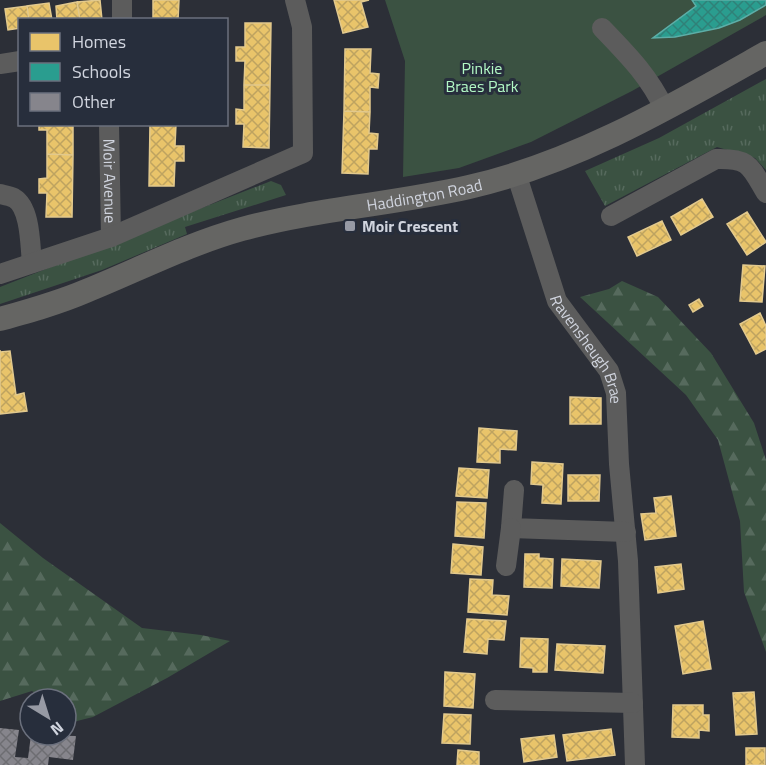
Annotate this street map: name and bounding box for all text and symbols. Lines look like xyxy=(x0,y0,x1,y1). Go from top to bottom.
legend xyxy=(18,18,228,126)
text: Homes xyxy=(72,28,126,55)
park label: Pinkie Braes Park xyxy=(445,56,519,98)
text: Schools xyxy=(72,58,131,85)
text: Other xyxy=(72,88,115,115)
street label: Moir Avenue xyxy=(97,139,123,223)
street label: Haddington Road xyxy=(365,172,485,217)
place label: Moir Crescent xyxy=(362,214,458,238)
marker: Moir Crescent xyxy=(343,219,357,233)
street label: Ravensheugh Brae xyxy=(544,292,628,404)
north arrow xyxy=(18,687,78,747)
text: N xyxy=(45,716,69,742)

